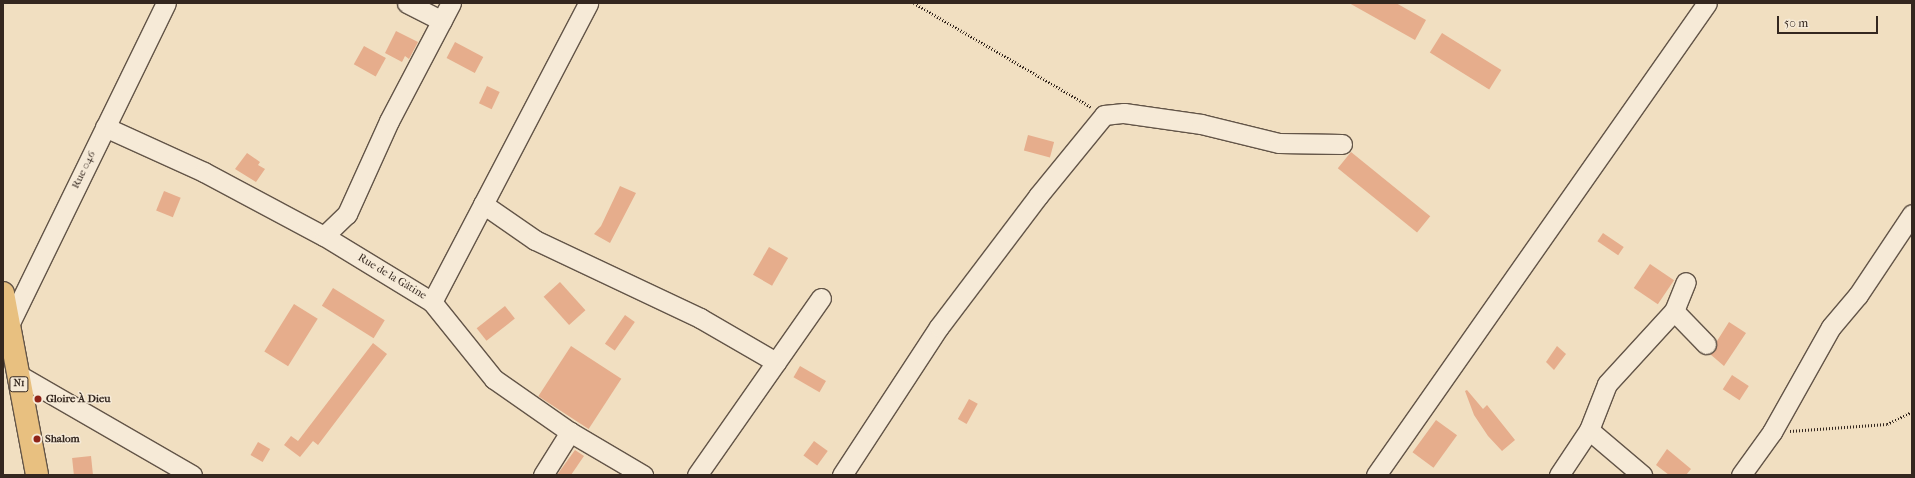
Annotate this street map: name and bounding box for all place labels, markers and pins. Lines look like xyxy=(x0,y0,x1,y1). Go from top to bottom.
place label: Gloire À Dieu xyxy=(46,392,111,406)
marker: Gloire À Dieu xyxy=(33,394,43,404)
place label: Shalom xyxy=(45,432,80,446)
marker: Shalom xyxy=(32,434,42,444)

